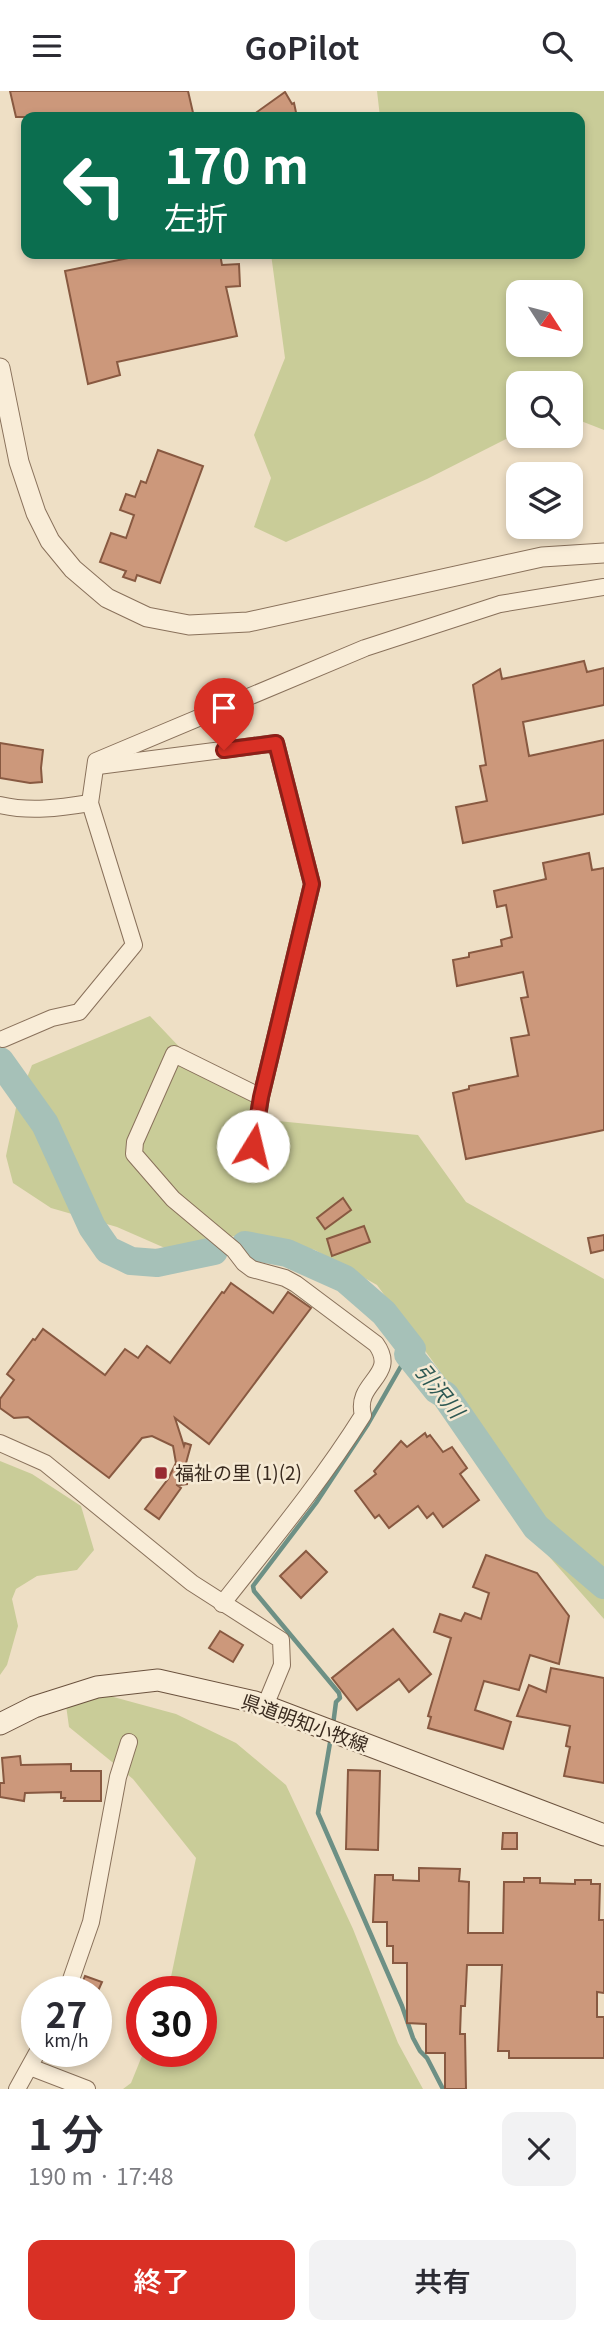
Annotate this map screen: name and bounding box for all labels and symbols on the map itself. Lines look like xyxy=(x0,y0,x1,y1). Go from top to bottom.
north arrow xyxy=(506,280,583,357)
pin xyxy=(194,678,254,750)
position arrow xyxy=(216,1109,290,1183)
water label: 引沢川 xyxy=(409,1356,473,1425)
place label: 福祉の里 (1)(2) xyxy=(175,1458,302,1485)
marker: 福祉の里 (1)(2) xyxy=(153,1465,169,1481)
street label: 県道明知小牧線 xyxy=(238,1686,373,1757)
speed limit sign: 30 xyxy=(126,1976,217,2067)

